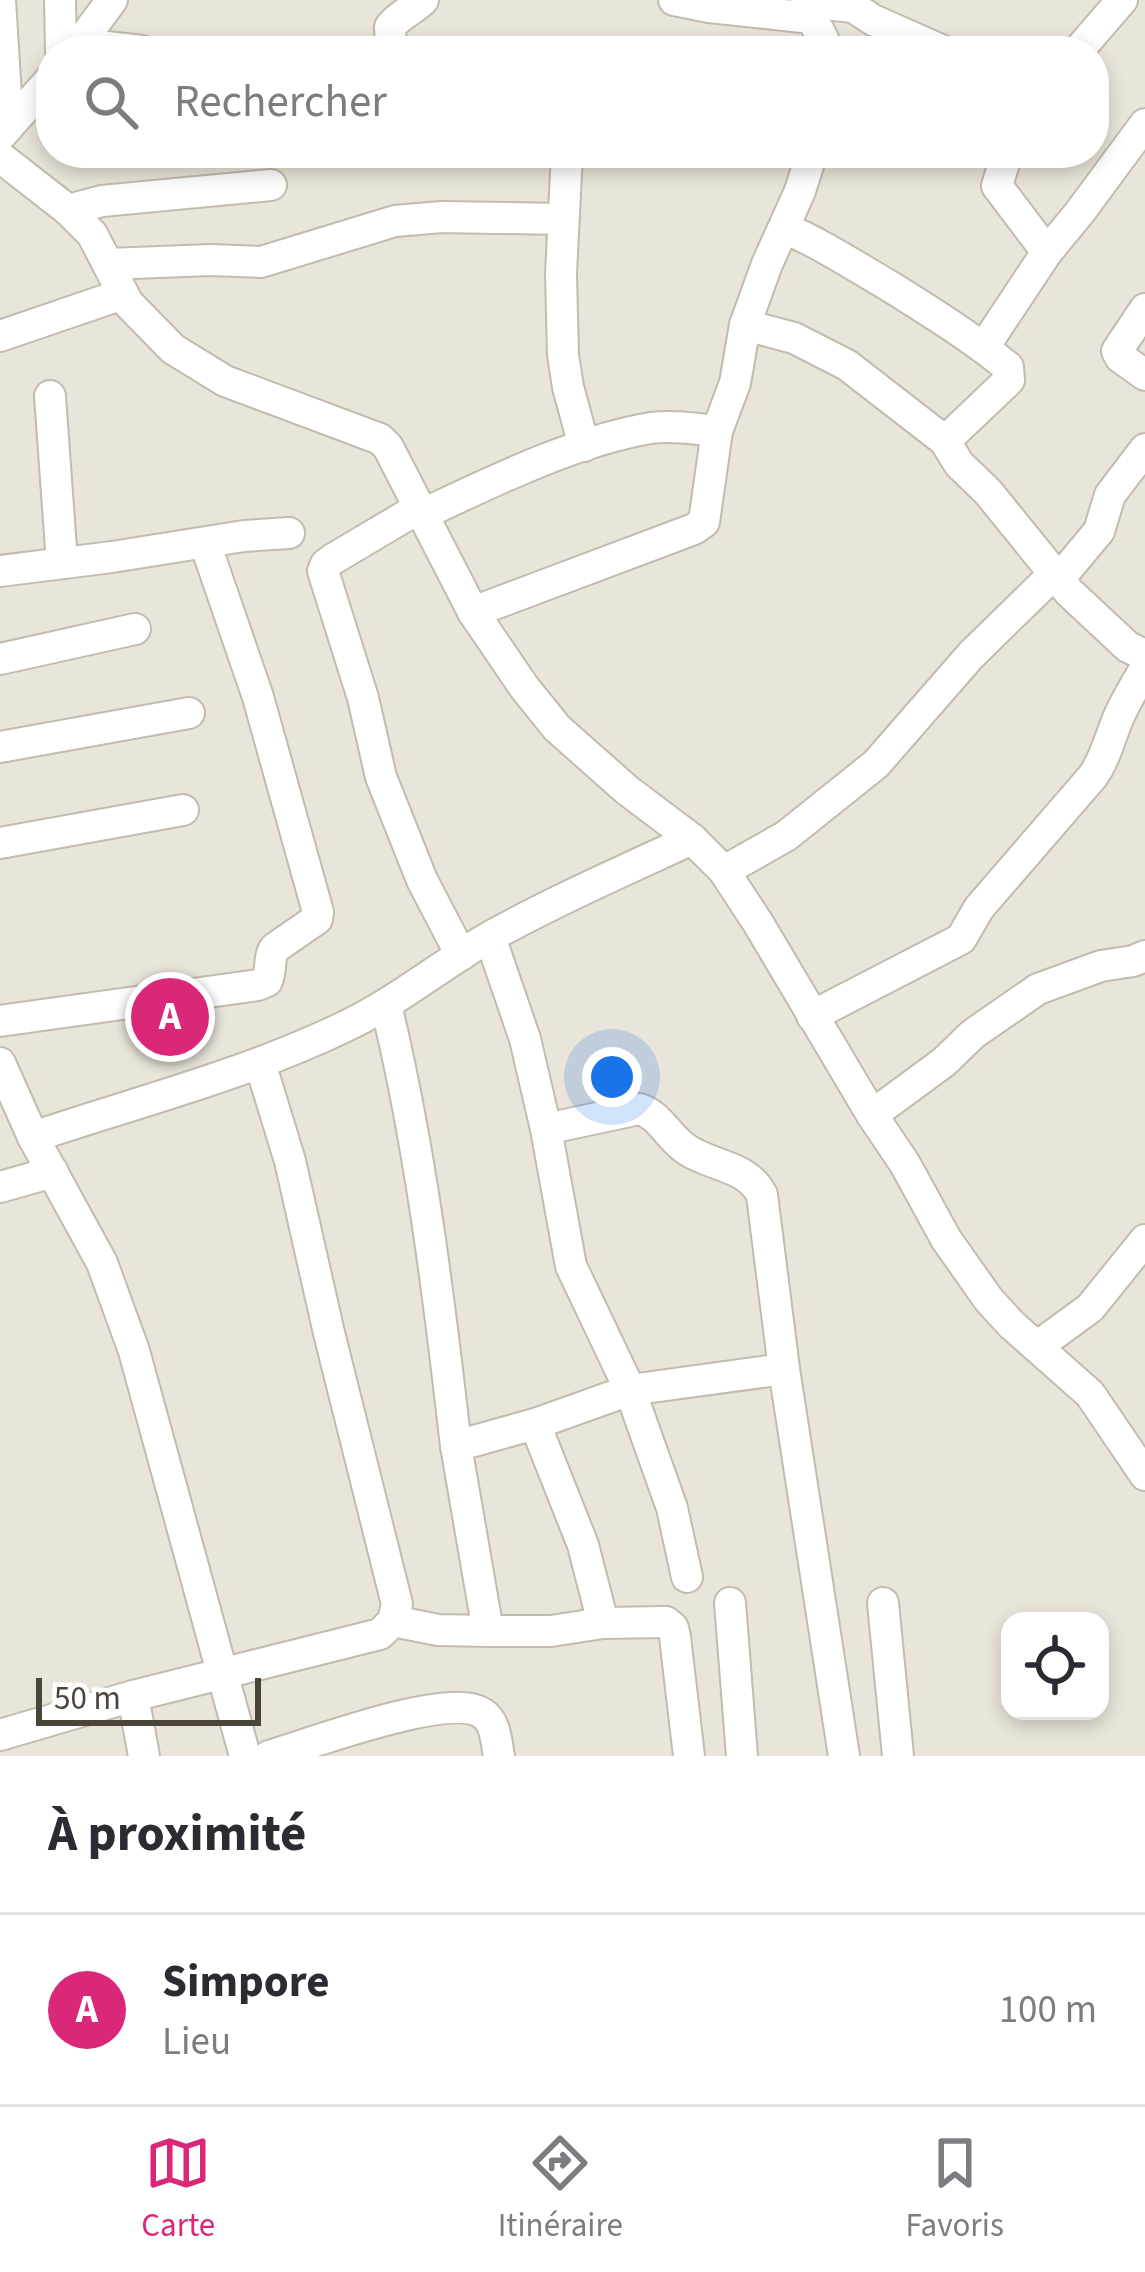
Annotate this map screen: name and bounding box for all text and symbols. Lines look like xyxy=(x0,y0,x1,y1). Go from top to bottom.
search box xyxy=(36,36,1109,168)
icon: search xyxy=(78,69,144,135)
text: Rechercher xyxy=(174,70,387,134)
pin: A xyxy=(131,972,209,1062)
your location xyxy=(582,1047,642,1107)
map controls xyxy=(1001,1612,1109,1720)
button: locate xyxy=(1001,1612,1109,1720)
scale bar xyxy=(36,1672,261,1725)
text: 50 m xyxy=(54,1675,121,1722)
text: À proximité xyxy=(48,1798,306,1870)
text: Simpore xyxy=(162,1950,330,2014)
text: A xyxy=(76,1982,98,2038)
text: 100 m xyxy=(999,1982,1097,2038)
text: Lieu xyxy=(162,2014,231,2070)
tab: Carte xyxy=(141,2130,215,2249)
tab: Itinéraire xyxy=(498,2130,623,2249)
tab: Favoris xyxy=(905,2130,1004,2249)

